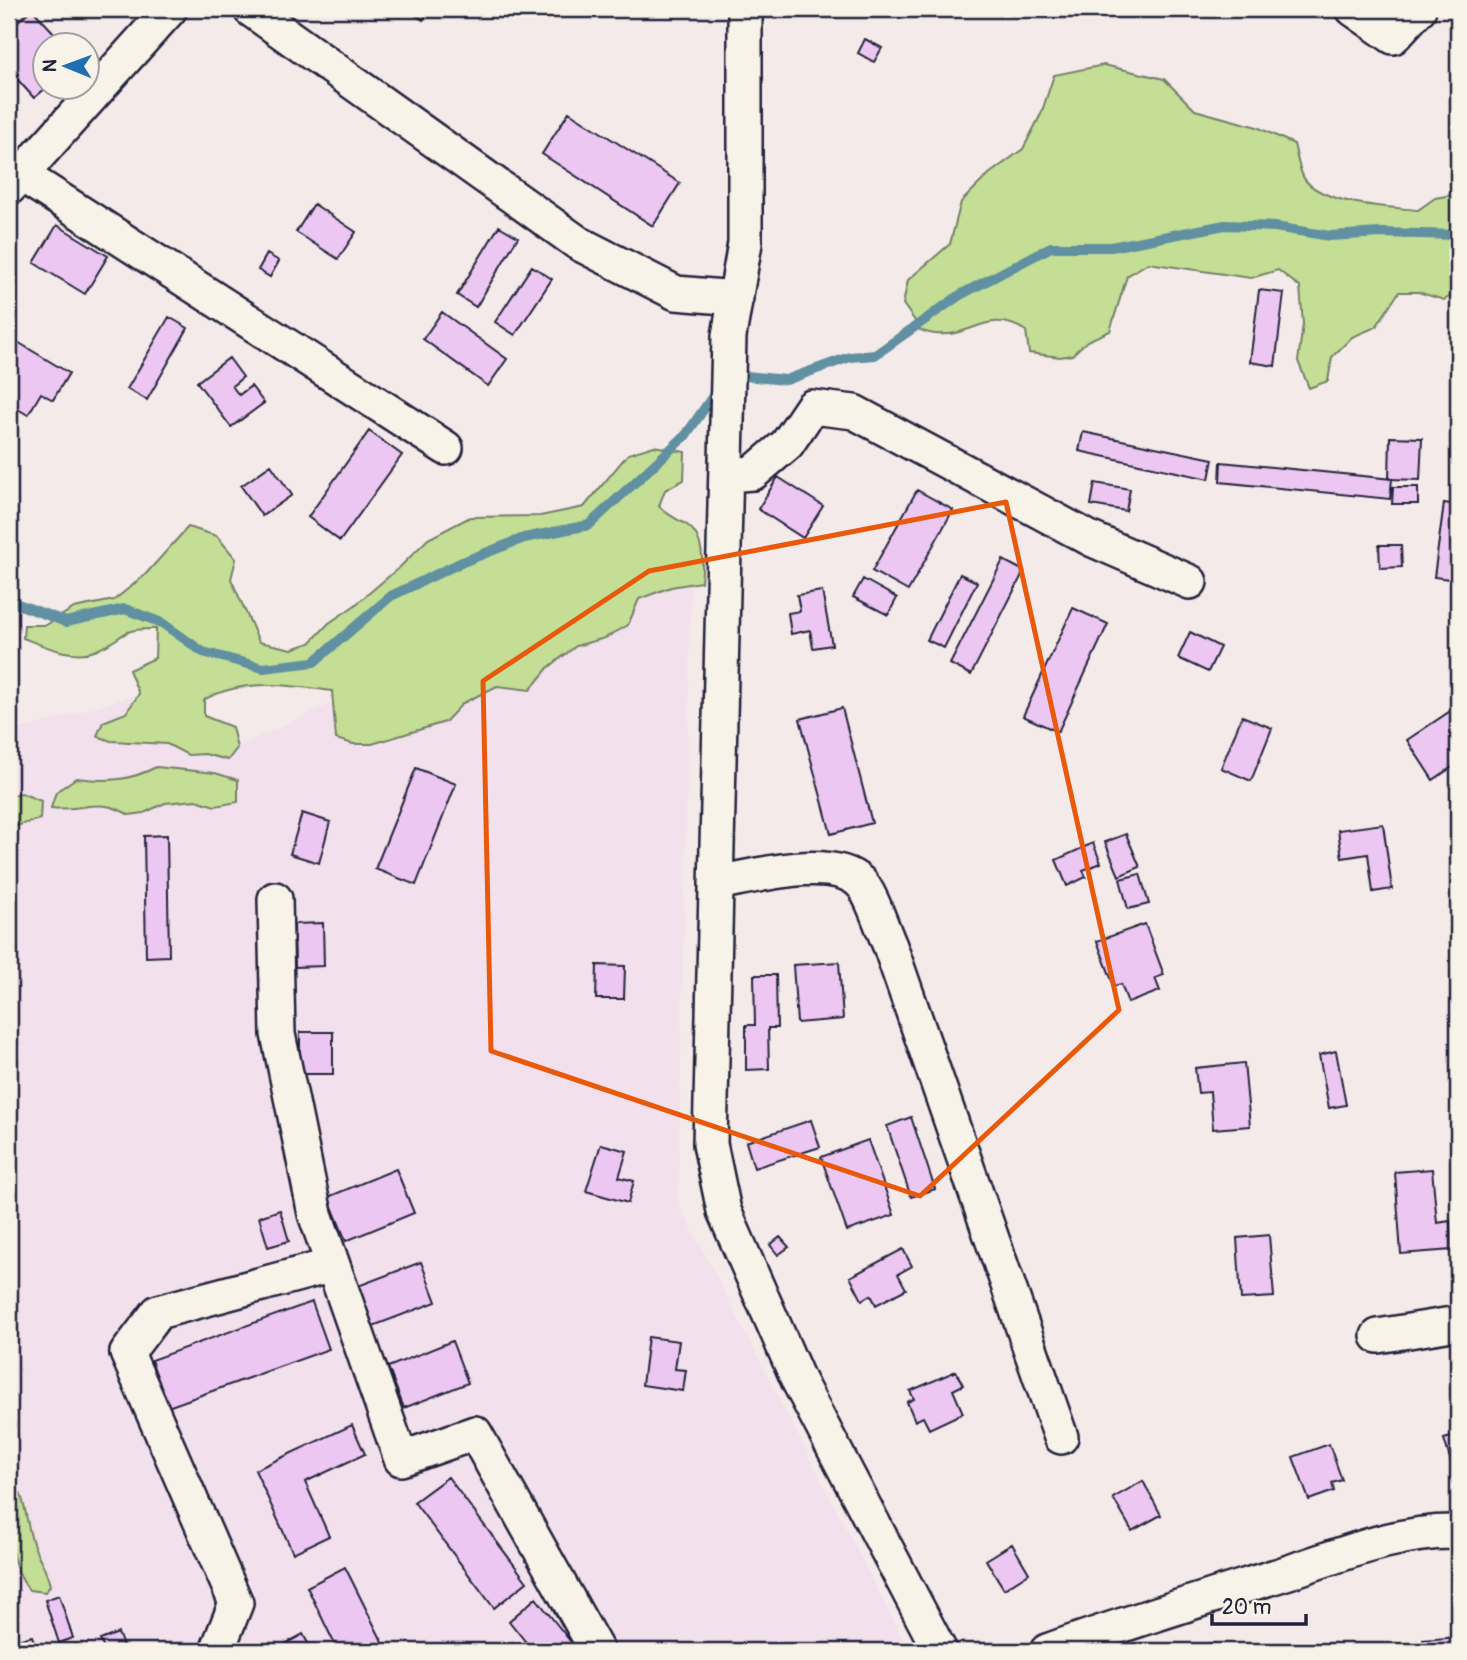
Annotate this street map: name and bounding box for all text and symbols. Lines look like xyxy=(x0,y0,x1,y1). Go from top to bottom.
north arrow xyxy=(32,32,102,102)
text: N xyxy=(38,59,62,72)
scale bar xyxy=(1212,1583,1306,1627)
text: 20 m xyxy=(1222,1594,1271,1621)

